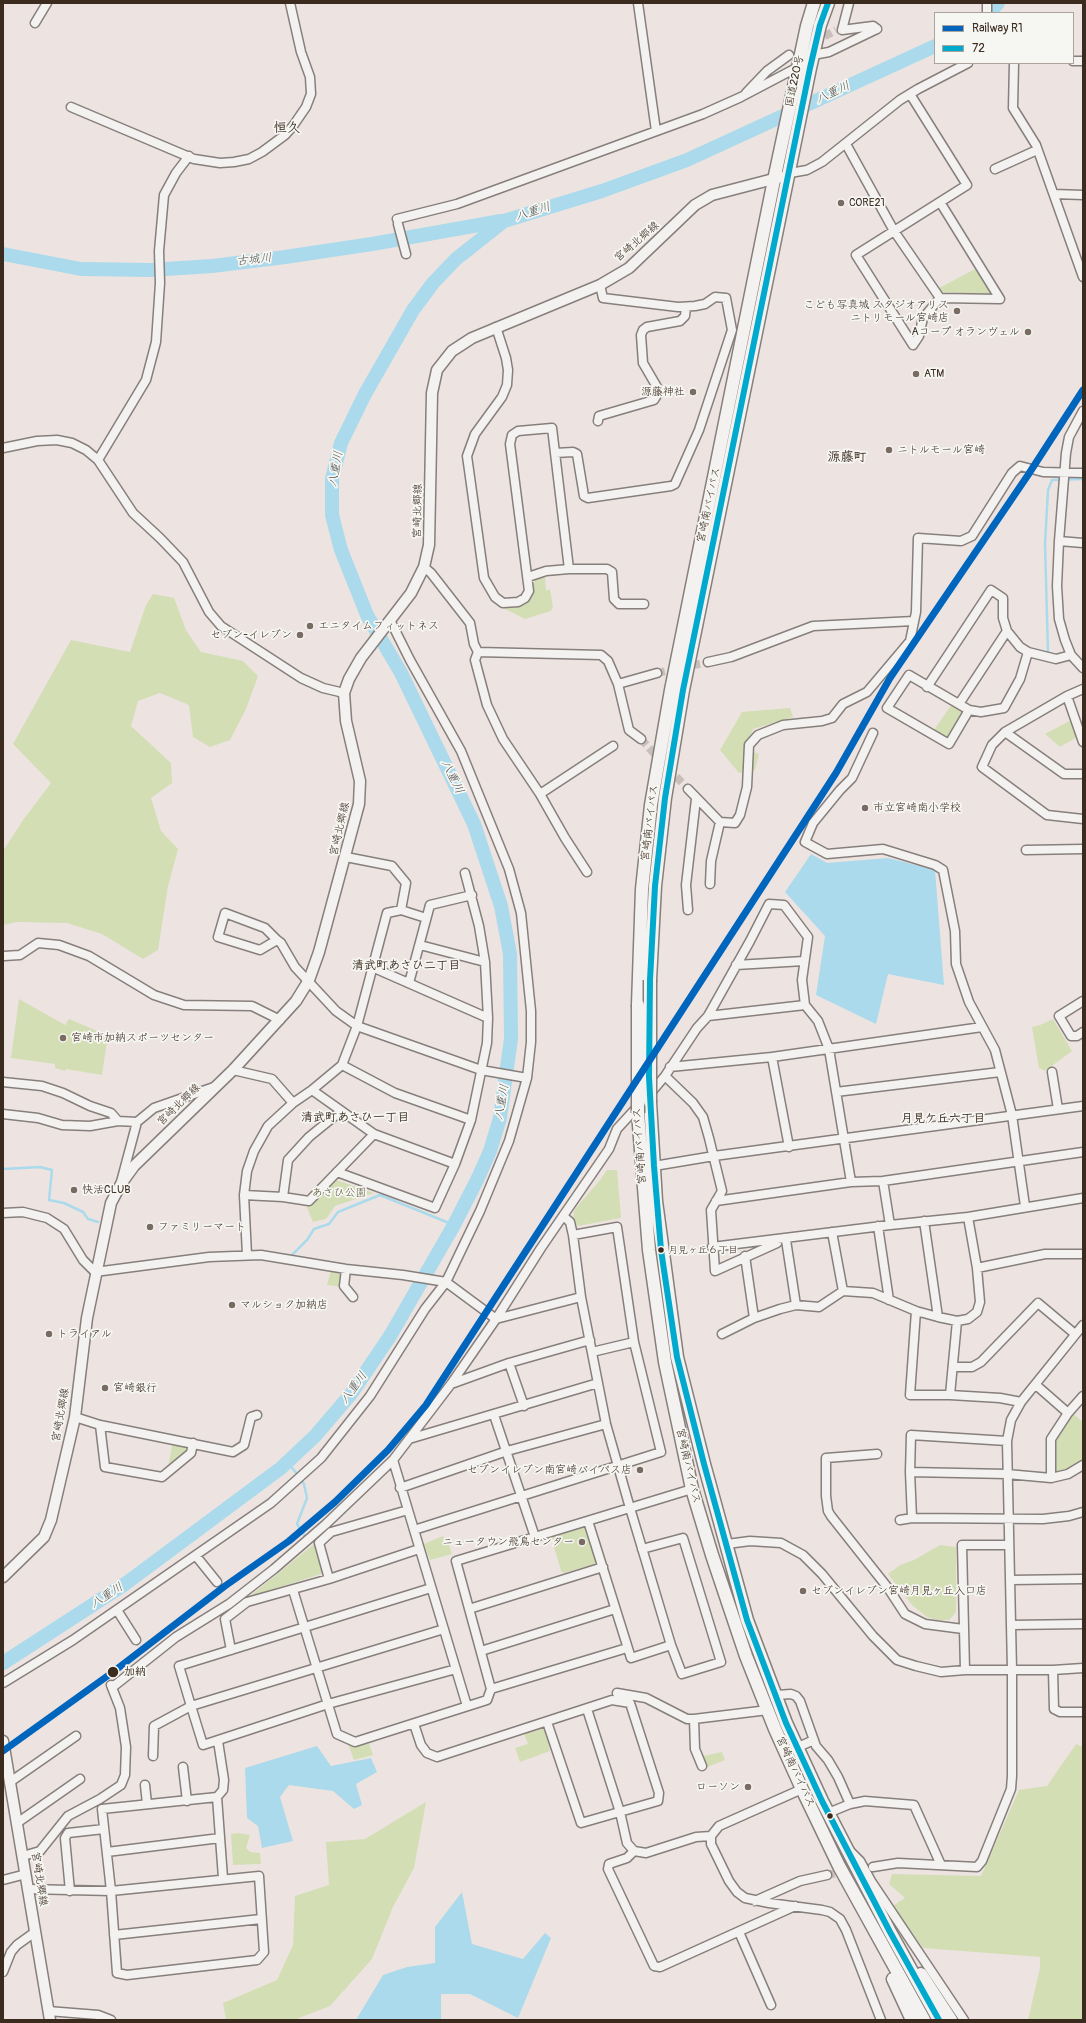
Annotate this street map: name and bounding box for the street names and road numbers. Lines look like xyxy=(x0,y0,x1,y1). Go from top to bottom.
street label: 国道220号 xyxy=(783,54,807,108)
street label: 宮崎北郷線 xyxy=(612,219,662,265)
street label: 宮崎南バイパス xyxy=(695,466,723,544)
street label: 宮崎北郷線 xyxy=(411,483,425,539)
street label: 宮崎南バイパス xyxy=(639,784,661,862)
street label: 宮崎北郷線 xyxy=(327,801,353,857)
street label: 宮崎北郷線 xyxy=(155,1081,203,1129)
street label: 宮崎南バイパス xyxy=(631,1107,649,1185)
street label: 宮崎北郷線 xyxy=(50,1387,72,1443)
street label: 宮崎南バイパス xyxy=(673,1427,703,1505)
street label: 宮崎南バイパス xyxy=(773,1734,817,1810)
street label: 宮崎北郷線 xyxy=(28,1851,50,1907)

